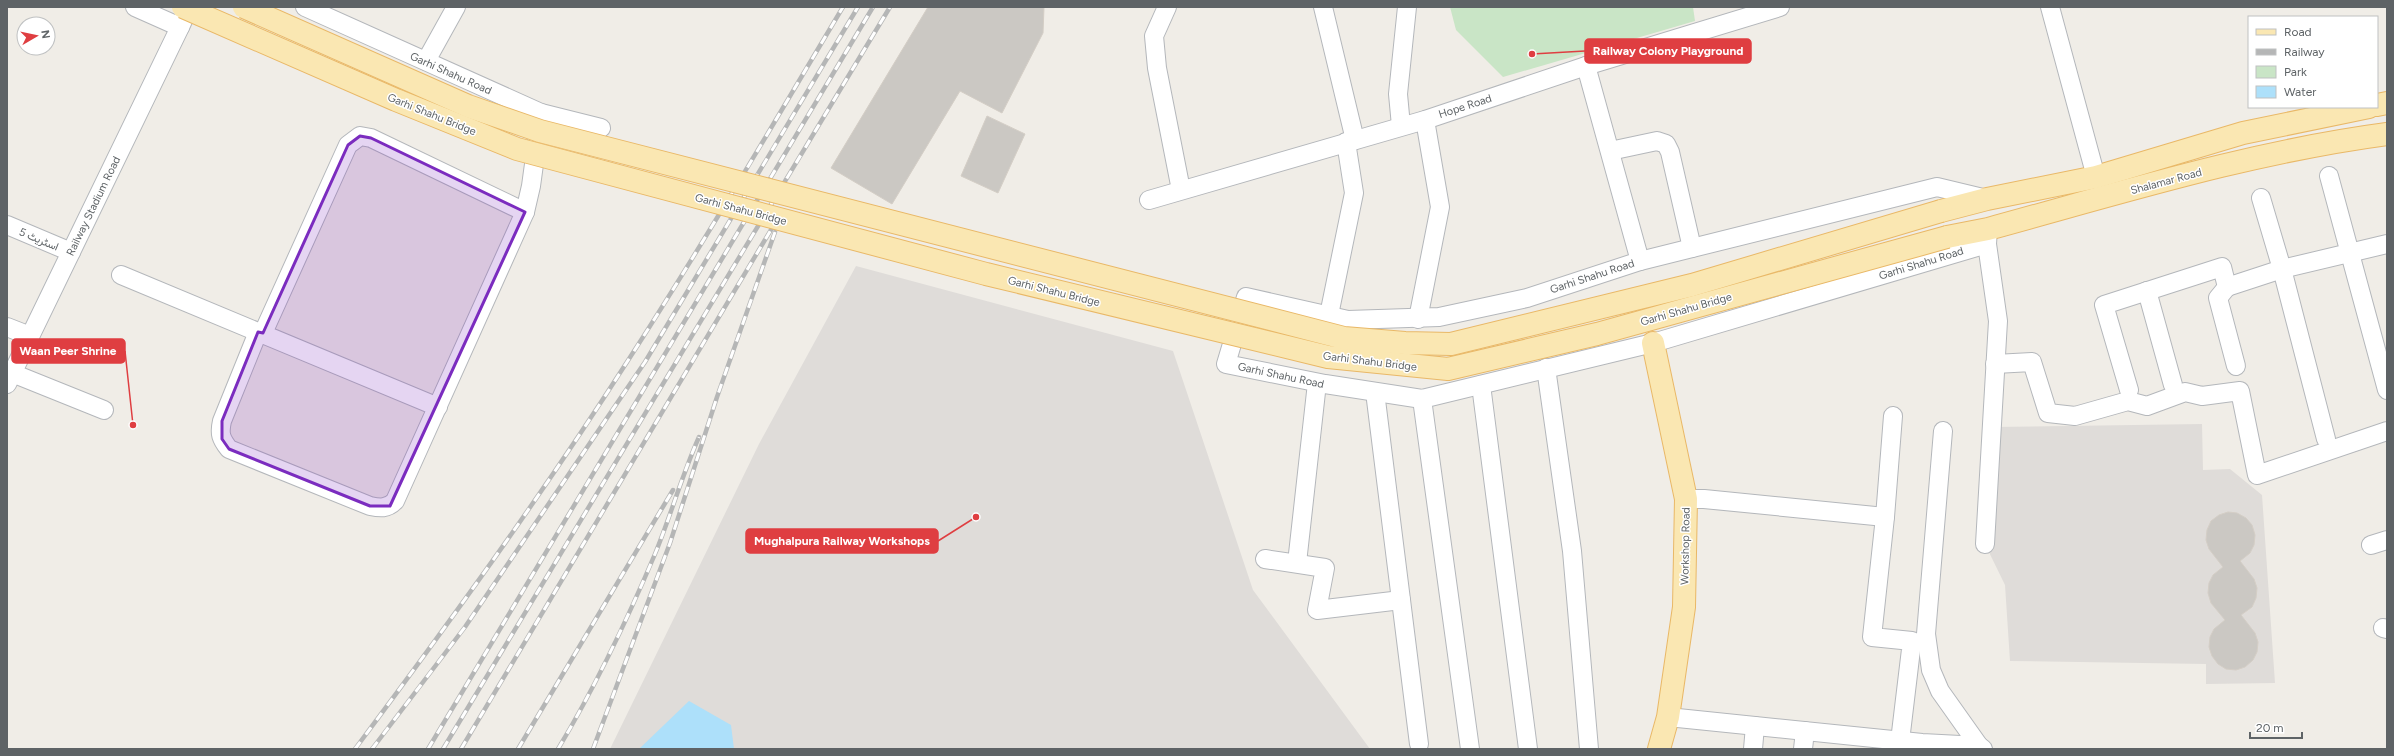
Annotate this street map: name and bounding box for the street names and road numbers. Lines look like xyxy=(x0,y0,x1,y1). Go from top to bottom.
street label: Garhi Shahu Road xyxy=(408,50,494,97)
street label: Garhi Shahu Bridge xyxy=(386,91,478,138)
street label: Hope Road xyxy=(1437,92,1493,121)
street label: Railway Stadium Road xyxy=(64,154,123,258)
street label: Shalamar Road xyxy=(2129,166,2203,197)
street label: Garhi Shahu Bridge xyxy=(694,191,788,228)
street label: اسٹریٹ 5 xyxy=(17,225,61,254)
street label: Garhi Shahu Road xyxy=(1877,244,1965,283)
street label: Garhi Shahu Road xyxy=(1548,257,1636,296)
street label: Garhi Shahu Bridge xyxy=(1006,274,1101,309)
street label: Garhi Shahu Bridge xyxy=(1639,290,1733,329)
street label: Garhi Shahu Bridge xyxy=(1322,349,1418,374)
street label: Garhi Shahu Road xyxy=(1237,360,1325,391)
street label: Workshop Road xyxy=(1678,507,1693,585)

